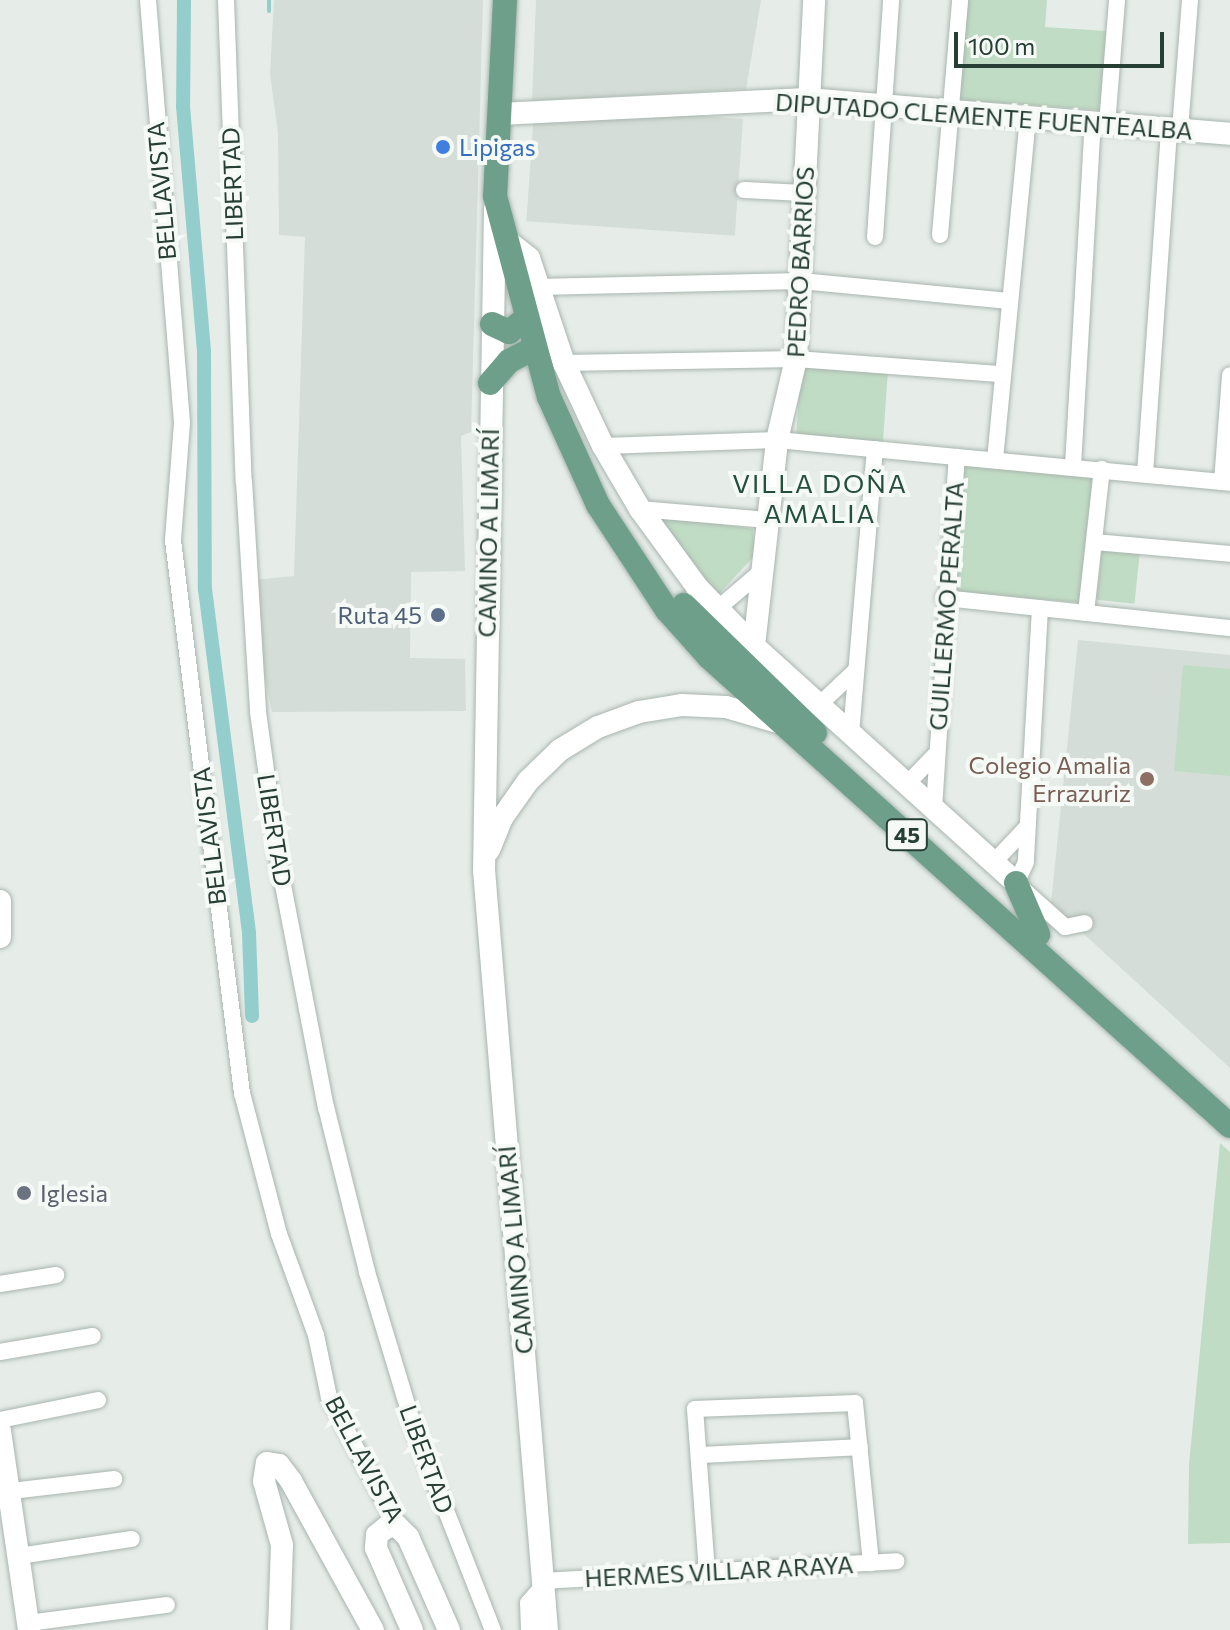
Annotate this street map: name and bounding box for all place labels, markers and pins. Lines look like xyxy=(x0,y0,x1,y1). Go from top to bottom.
place label: Lipigas xyxy=(459,133,536,161)
marker: Lipigas xyxy=(434,138,452,156)
place label: Ruta 45 xyxy=(337,601,422,629)
marker: Ruta 45 xyxy=(429,606,447,624)
place label: Colegio Amalia Errazuriz xyxy=(968,751,1131,807)
marker: Colegio Amalia Errazuriz xyxy=(1138,770,1156,788)
place label: Iglesia xyxy=(40,1179,108,1207)
marker: Iglesia xyxy=(15,1184,33,1202)

